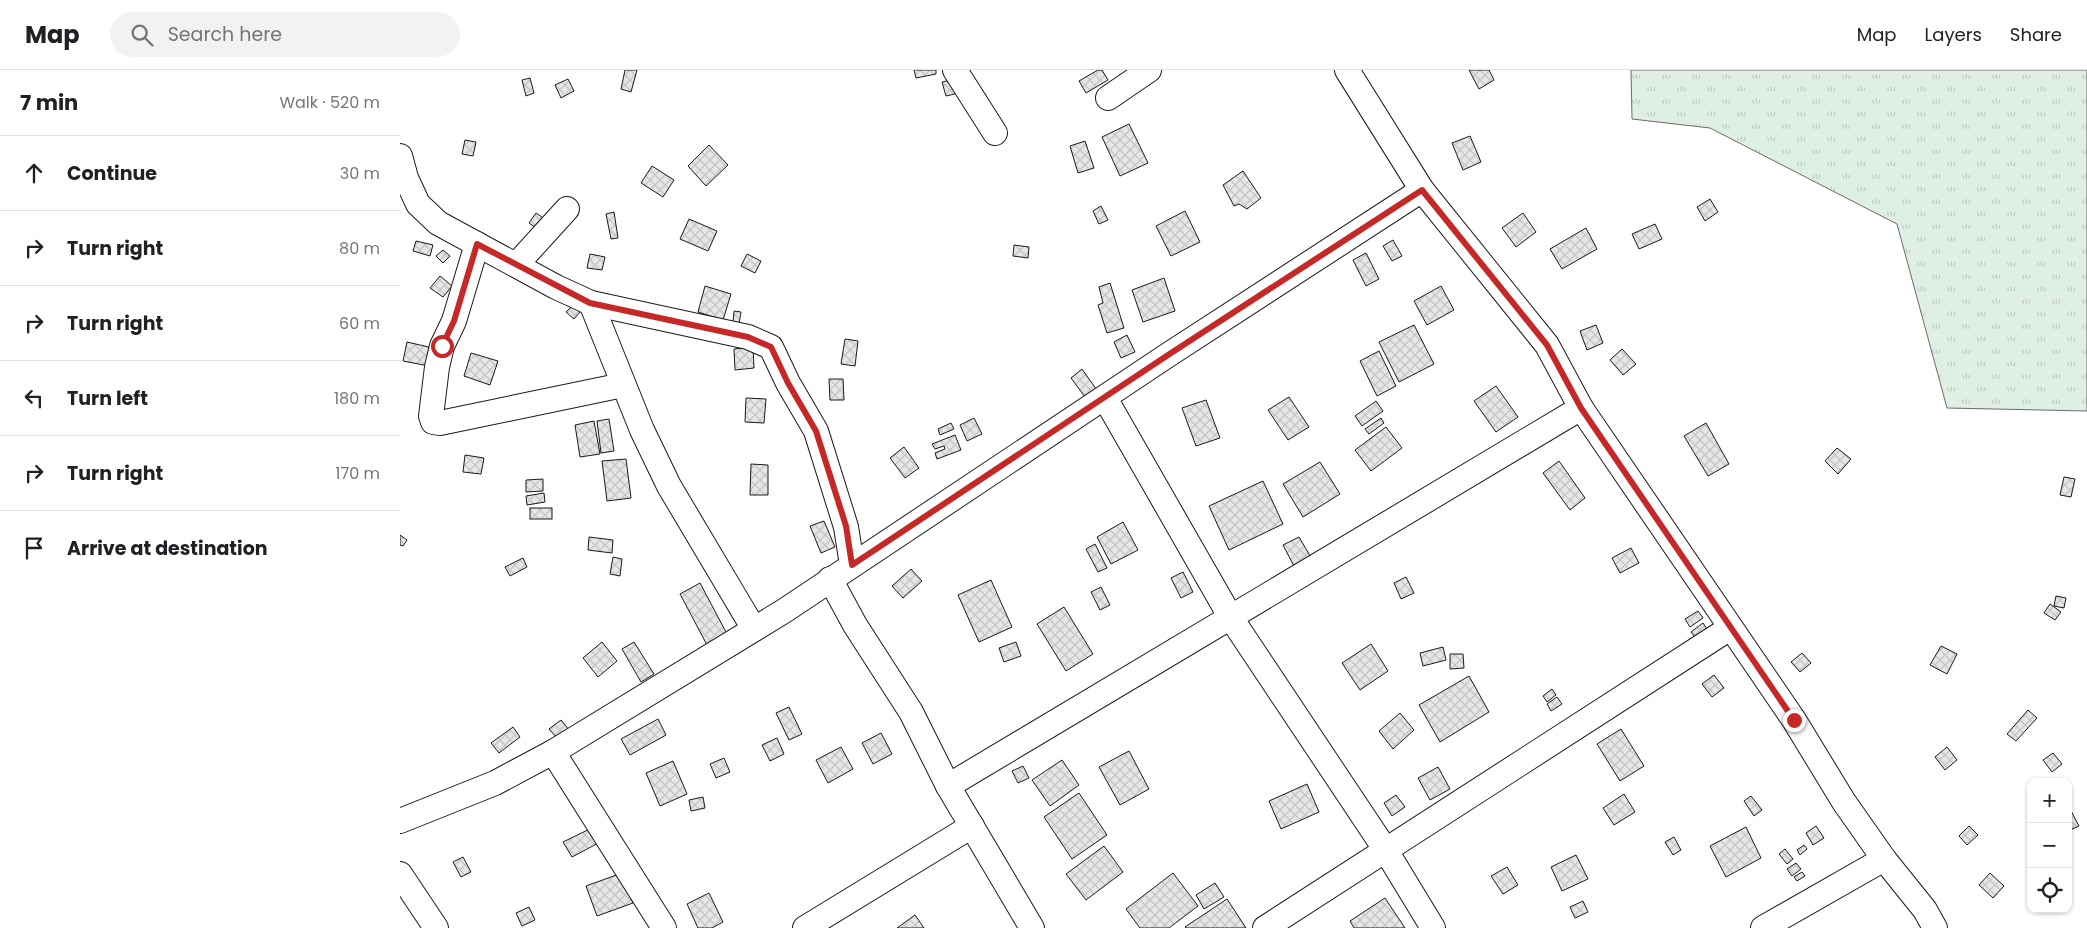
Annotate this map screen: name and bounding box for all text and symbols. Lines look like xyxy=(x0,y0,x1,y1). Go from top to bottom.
search box xyxy=(110,12,460,57)
text: Map xyxy=(25,18,80,51)
icon: search xyxy=(128,21,156,49)
text: Search here xyxy=(168,21,282,48)
text: Map xyxy=(1857,22,1897,47)
text: Layers xyxy=(1925,22,1982,47)
text: Share xyxy=(2010,22,2062,47)
text: 7 min xyxy=(20,88,78,117)
text: Walk · 520 m xyxy=(279,91,380,114)
icon: ahead xyxy=(20,159,48,187)
text: Continue xyxy=(67,160,157,187)
text: 30 m xyxy=(340,162,380,185)
icon: right xyxy=(20,234,48,262)
text: Turn right xyxy=(67,235,163,262)
text: 80 m xyxy=(339,237,380,260)
icon: right xyxy=(20,309,48,337)
text: Turn right xyxy=(67,310,163,337)
text: 60 m xyxy=(339,312,380,335)
route start xyxy=(431,335,454,358)
icon: left xyxy=(20,384,48,412)
text: Turn left xyxy=(67,385,148,412)
text: 180 m xyxy=(334,387,380,410)
icon: right xyxy=(20,459,48,487)
text: Turn right xyxy=(67,460,163,487)
text: 170 m xyxy=(335,462,380,485)
icon: arrive xyxy=(20,534,48,562)
text: Arrive at destination xyxy=(67,535,268,562)
route end xyxy=(1783,709,1806,732)
map controls xyxy=(2027,778,2072,913)
button: + xyxy=(2027,778,2072,823)
button: − xyxy=(2027,823,2072,868)
button: locate xyxy=(2027,868,2072,913)

